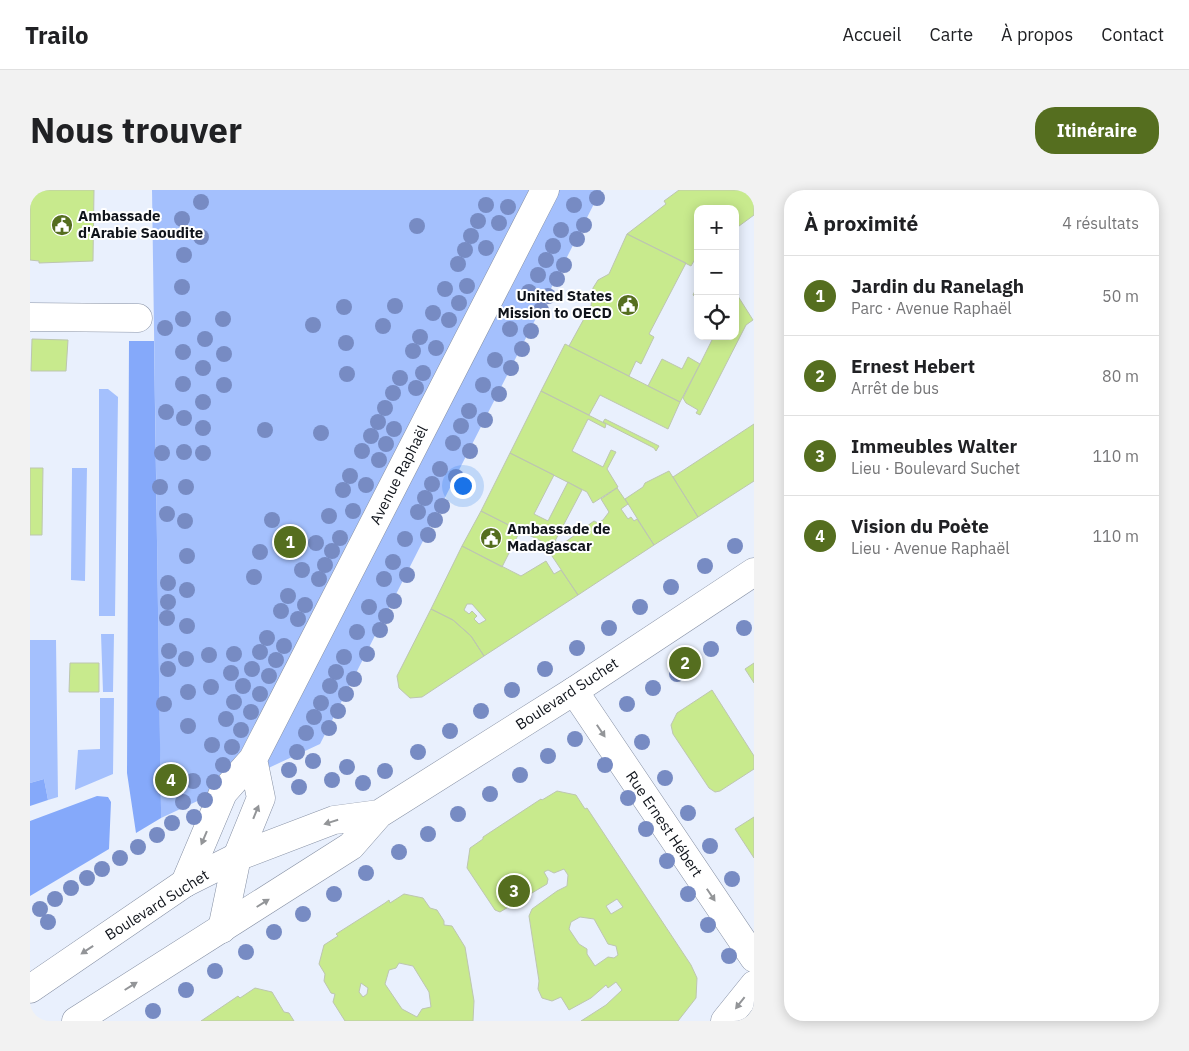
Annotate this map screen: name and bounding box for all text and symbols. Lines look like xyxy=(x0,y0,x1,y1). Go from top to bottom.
text: Trailo xyxy=(25,19,89,51)
text: Accueil xyxy=(842,23,901,46)
text: Carte xyxy=(929,23,973,46)
text: À propos xyxy=(1001,23,1073,46)
text: Contact xyxy=(1101,23,1164,46)
text: Nous trouver xyxy=(30,107,242,153)
button: Itinéraire xyxy=(1035,107,1159,154)
map controls xyxy=(694,205,739,340)
button: + xyxy=(694,205,739,250)
place label: Ambassade d'Arabie Saoudite xyxy=(78,206,203,242)
text: À proximité xyxy=(804,209,918,237)
public building icon: Ambassade d'Arabie Saoudite xyxy=(50,213,74,237)
text: 4 résultats xyxy=(1062,213,1139,233)
button: − xyxy=(694,250,739,295)
text: Jardin du Ranelagh xyxy=(851,274,1024,298)
place label: United States Mission to OECD xyxy=(497,286,612,322)
text: 1 xyxy=(815,286,825,306)
text: 50 m xyxy=(1102,286,1139,306)
public building icon: United States Mission to OECD xyxy=(616,293,640,317)
button: locate xyxy=(694,295,739,340)
text: Parc · Avenue Raphaël xyxy=(851,298,1012,318)
text: Ernest Hebert xyxy=(851,354,975,378)
text: 2 xyxy=(815,366,825,386)
text: 80 m xyxy=(1102,366,1139,386)
text: Arrêt de bus xyxy=(851,378,939,398)
street label: Avenue Raphaël xyxy=(365,422,432,527)
text: Immeubles Walter xyxy=(851,434,1017,458)
text: 3 xyxy=(815,446,825,466)
text: 110 m xyxy=(1092,446,1139,466)
text: Lieu · Boulevard Suchet xyxy=(851,458,1020,478)
your location xyxy=(450,473,476,499)
text: Vision du Poète xyxy=(851,514,989,538)
place label: Ambassade de Madagascar xyxy=(507,519,611,555)
pin: 1 xyxy=(274,523,306,561)
public building icon: Ambassade de Madagascar xyxy=(479,526,503,550)
text: 4 xyxy=(815,526,825,546)
text: 110 m xyxy=(1092,526,1139,546)
text: Lieu · Avenue Raphaël xyxy=(851,538,1010,558)
pin: 2 xyxy=(669,644,701,682)
street label: Boulevard Suchet xyxy=(512,653,622,734)
one-way arrow xyxy=(596,724,606,738)
pin: 4 xyxy=(155,761,187,799)
street label: Rue Ernest Hébert xyxy=(622,767,707,880)
one-way arrow xyxy=(252,805,260,819)
one-way arrow xyxy=(323,818,338,826)
one-way arrow xyxy=(200,831,208,845)
street label: Boulevard Suchet xyxy=(101,865,212,944)
pin: 3 xyxy=(498,872,530,910)
one-way arrow xyxy=(706,888,716,902)
one-way arrow xyxy=(257,898,270,907)
one-way arrow xyxy=(80,945,94,955)
one-way arrow xyxy=(125,981,138,991)
one-way arrow xyxy=(734,996,745,1009)

